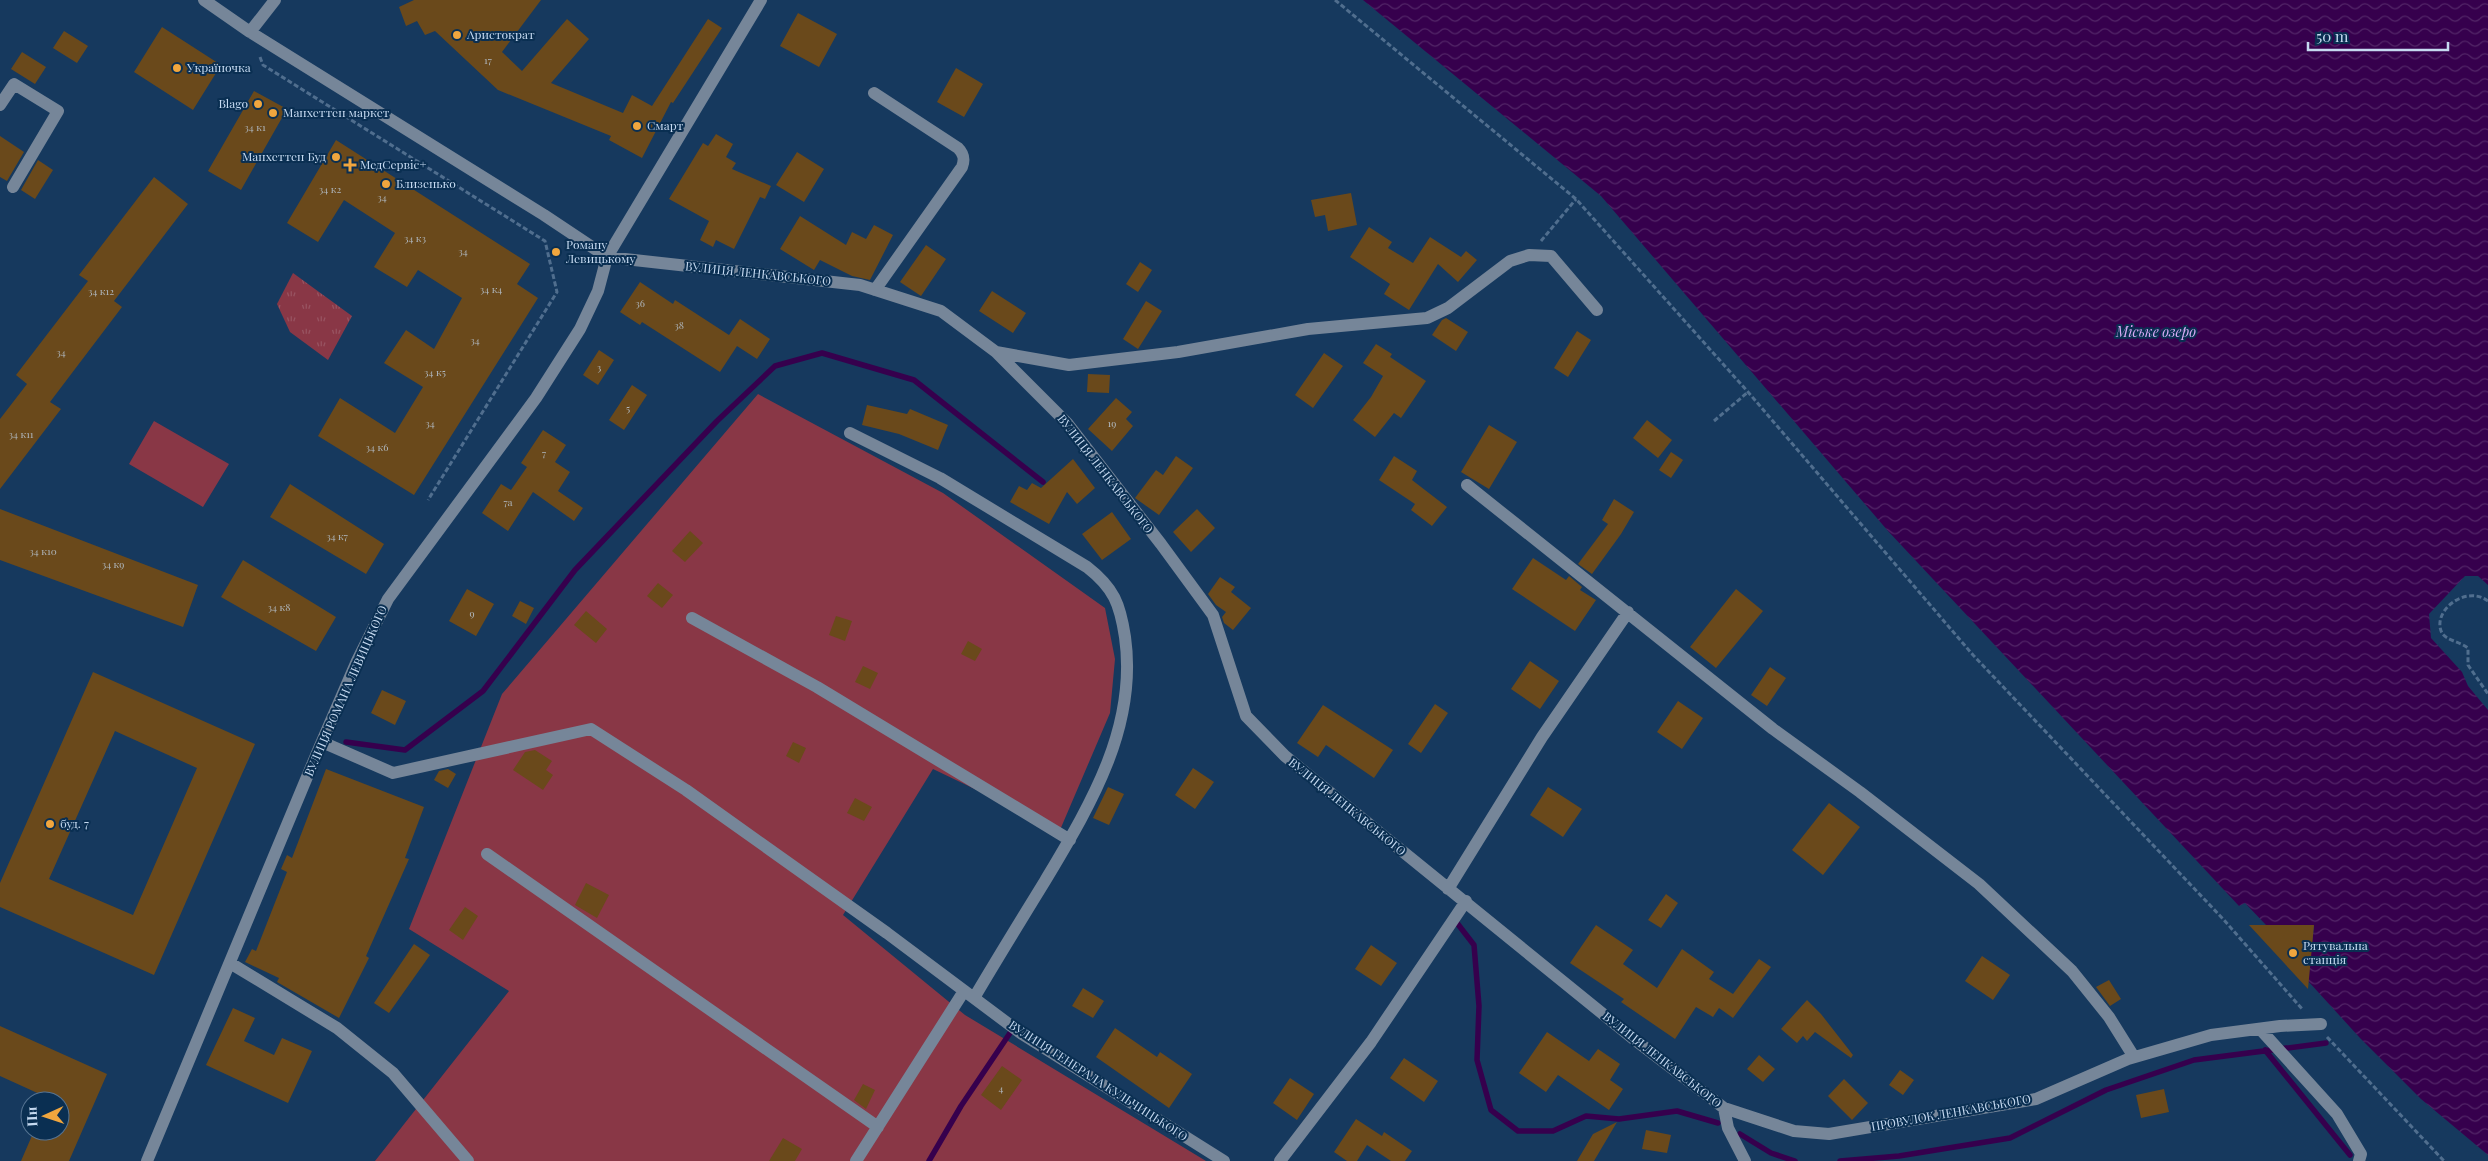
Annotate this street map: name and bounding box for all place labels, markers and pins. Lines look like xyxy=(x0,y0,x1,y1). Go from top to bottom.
place label: Аристократ xyxy=(466,26,535,42)
marker: Аристократ xyxy=(451,29,463,41)
place label: Україночка xyxy=(186,59,251,75)
marker: Україночка xyxy=(171,62,183,74)
place label: Blago xyxy=(218,95,248,111)
marker: Blago xyxy=(252,98,264,110)
place label: Манхеттен маркет xyxy=(283,104,390,120)
marker: Манхеттен маркет xyxy=(267,107,279,119)
place label: Смарт xyxy=(647,117,684,133)
marker: Смарт xyxy=(631,120,643,132)
place label: Манхеттен Буд xyxy=(242,148,327,164)
marker: Манхеттен Буд xyxy=(330,151,342,163)
place label: МедСервіс+ xyxy=(360,156,426,172)
marker: МедСервіс+ xyxy=(344,159,356,171)
place label: Близенько xyxy=(396,175,456,191)
marker: Близенько xyxy=(380,178,392,190)
place label: Роману Левицькому xyxy=(565,236,636,266)
marker: Роману Левицькому xyxy=(550,246,562,258)
place label: буд. 7 xyxy=(60,815,89,831)
marker: буд. 7 xyxy=(44,818,56,830)
place label: Рятувальна станція xyxy=(2303,937,2368,967)
marker: Рятувальна станція xyxy=(2287,947,2299,959)

